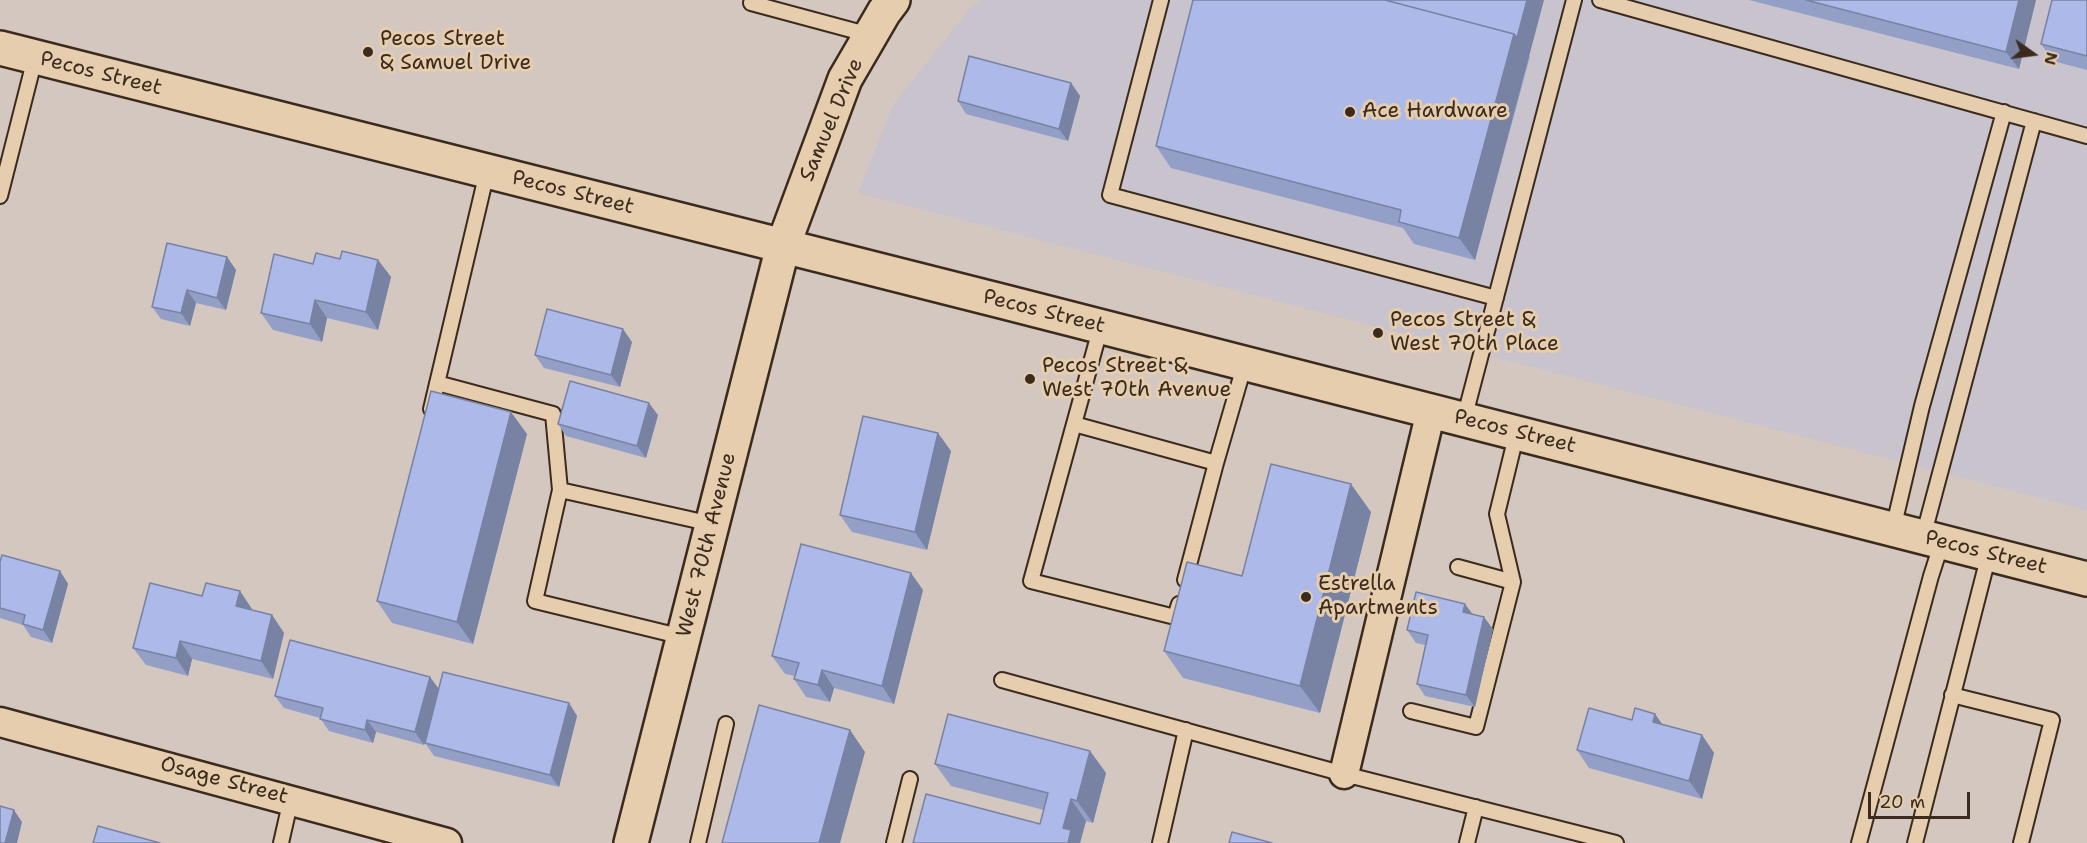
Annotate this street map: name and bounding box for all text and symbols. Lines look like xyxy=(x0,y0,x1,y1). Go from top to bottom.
north arrow xyxy=(2003,24,2063,84)
place label: Pecos Street & Samuel Drive xyxy=(380,27,531,77)
marker: Pecos Street & Samuel Drive xyxy=(361,45,375,59)
street label: Pecos Street xyxy=(37,47,165,101)
text: N xyxy=(2039,50,2063,67)
street label: Samuel Drive xyxy=(795,55,869,185)
place label: Ace Hardware xyxy=(1362,99,1508,125)
marker: Ace Hardware xyxy=(1343,105,1357,119)
street label: Pecos Street xyxy=(509,166,637,220)
street label: Pecos Street xyxy=(980,285,1108,339)
place label: Pecos Street & West 70th Place xyxy=(1390,308,1559,358)
marker: Pecos Street & West 70th Place xyxy=(1371,326,1385,340)
place label: Pecos Street & West 70th Avenue xyxy=(1042,354,1231,404)
marker: Pecos Street & West 70th Avenue xyxy=(1023,372,1037,386)
street label: Pecos Street xyxy=(1451,405,1579,459)
street label: West 70th Avenue xyxy=(672,450,742,640)
street label: Pecos Street xyxy=(1922,526,2050,580)
place label: Estrella Apartments xyxy=(1318,572,1438,622)
marker: Estrella Apartments xyxy=(1299,590,1313,604)
street label: Osage Street xyxy=(157,752,291,810)
scale bar xyxy=(1871,780,1973,818)
text: 20 m xyxy=(1879,790,1925,814)

